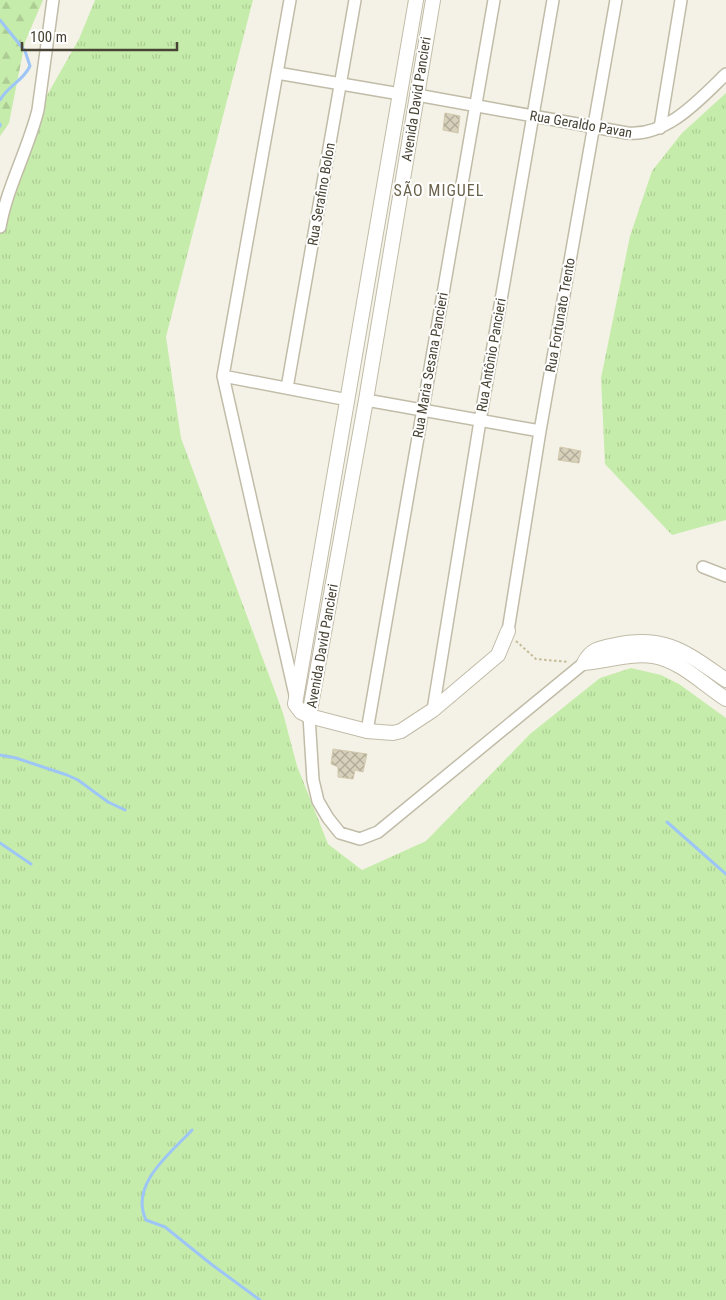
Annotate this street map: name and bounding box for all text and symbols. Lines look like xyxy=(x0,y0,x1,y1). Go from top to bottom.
scale bar xyxy=(22,20,178,52)
text: 100 m xyxy=(30,28,67,46)
street label: Avenida David Pancieri xyxy=(398,36,434,162)
street label: Rua Geraldo Pavan xyxy=(529,107,633,141)
street label: Rua Serafino Bolon xyxy=(304,141,338,247)
district label: SÃO MIGUEL xyxy=(394,180,484,200)
street label: Rua Fortunato Trento xyxy=(542,256,578,374)
street label: Rua Maria Sesana Pancieri xyxy=(409,291,451,439)
street label: Rua Antônio Pancieri xyxy=(473,297,509,413)
street label: Avenida David Pancieri xyxy=(303,583,341,709)

